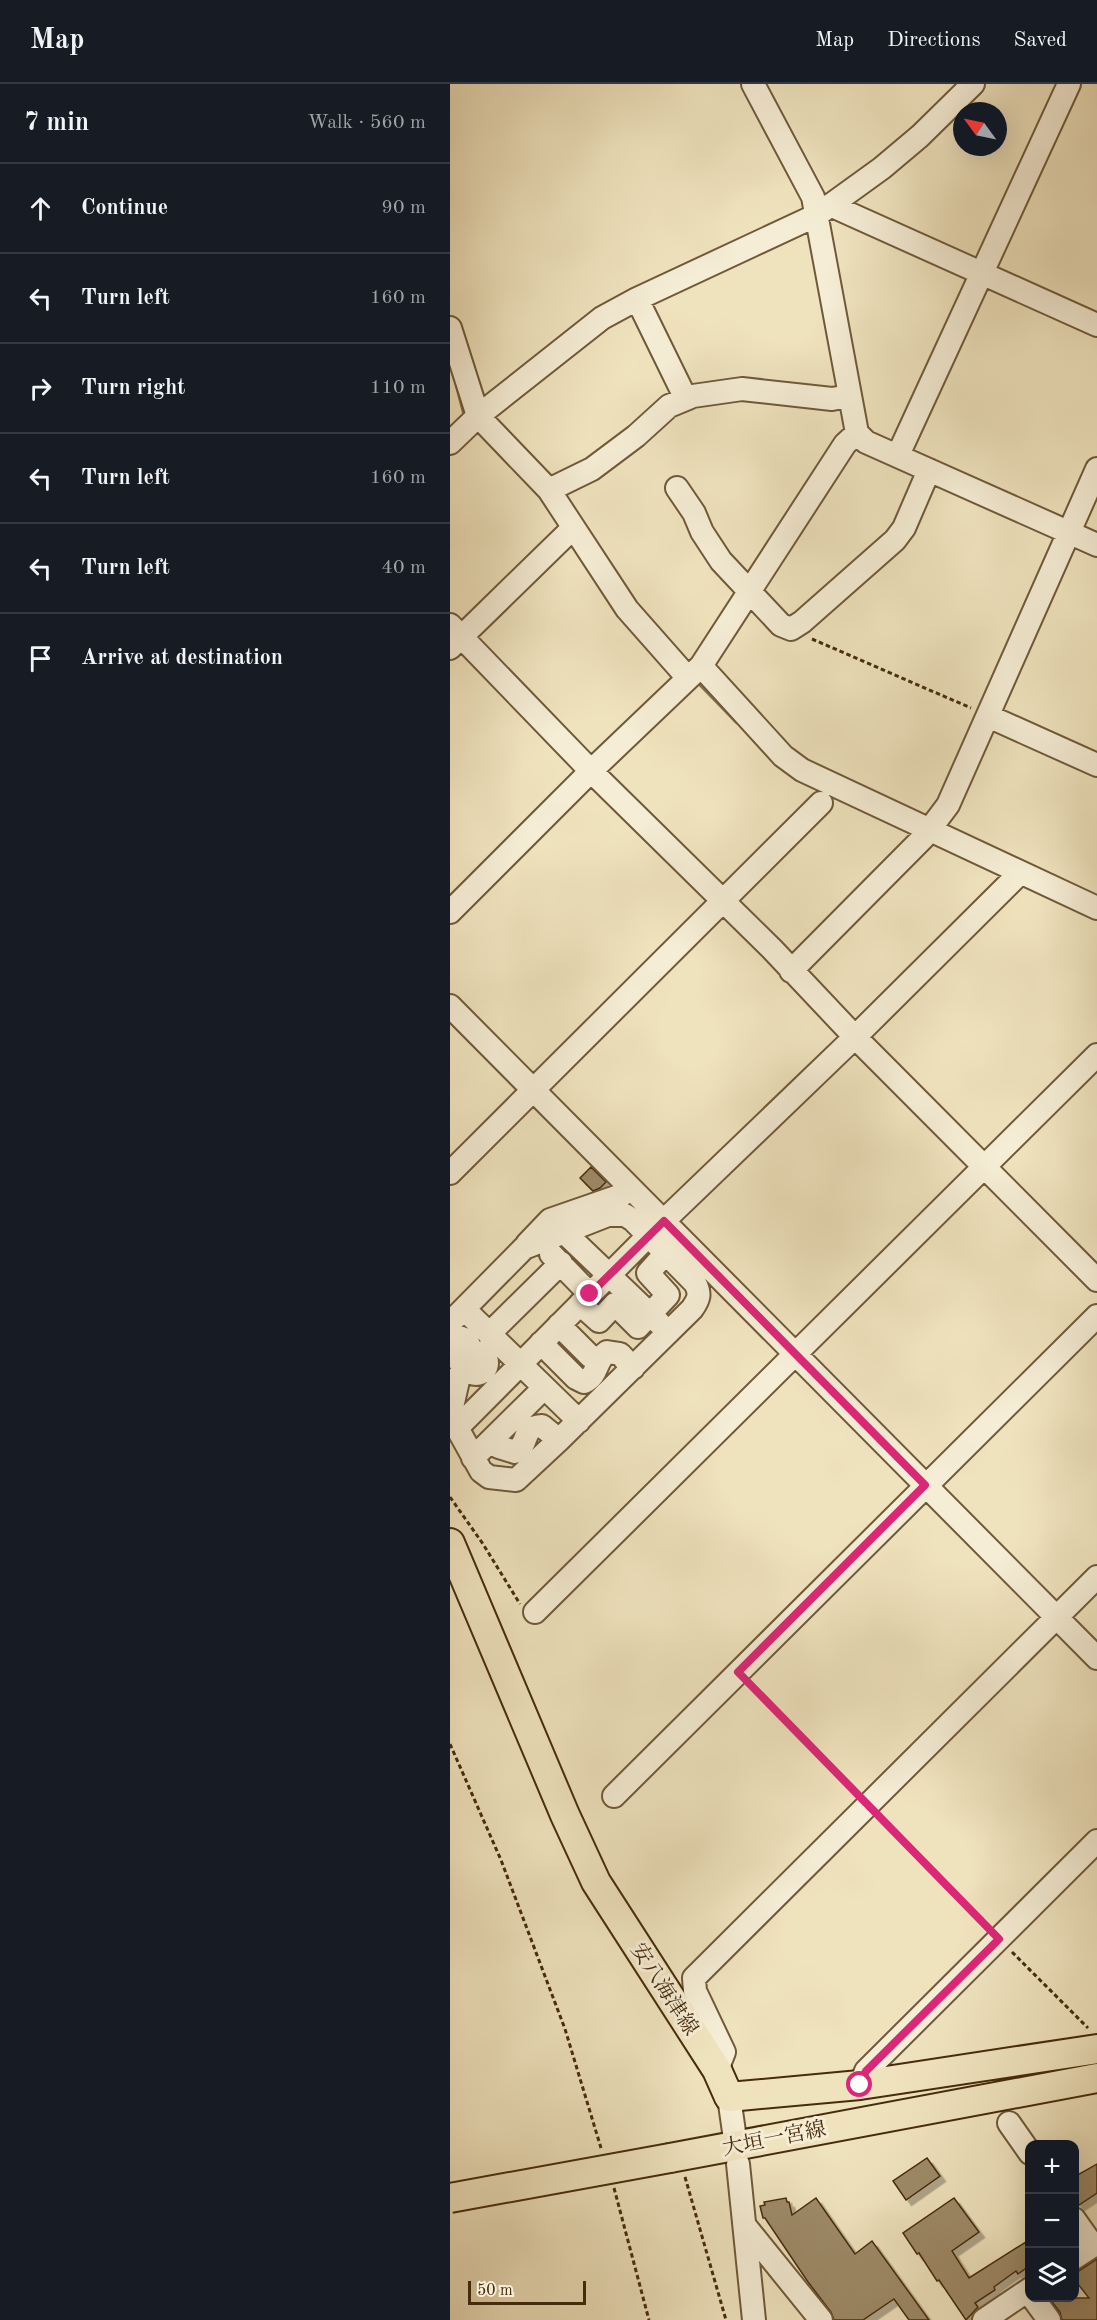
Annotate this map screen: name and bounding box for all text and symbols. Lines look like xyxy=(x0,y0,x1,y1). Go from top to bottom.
text: Map xyxy=(30,27,84,55)
text: Map xyxy=(815,30,854,51)
text: Directions xyxy=(887,30,981,51)
text: Saved xyxy=(1014,30,1067,51)
north arrow xyxy=(953,102,1007,156)
text: 7 min xyxy=(24,110,89,136)
text: Walk · 560 m xyxy=(307,113,426,133)
icon: ahead xyxy=(24,192,57,225)
text: Continue xyxy=(81,197,168,219)
text: 90 m xyxy=(381,198,426,218)
icon: left xyxy=(24,282,57,315)
text: Turn left xyxy=(81,287,170,309)
text: 160 m xyxy=(370,288,426,308)
icon: right xyxy=(24,372,57,405)
text: Turn right xyxy=(81,377,185,399)
text: 110 m xyxy=(370,378,426,398)
icon: left xyxy=(24,462,57,495)
text: Turn left xyxy=(81,467,170,489)
text: 160 m xyxy=(370,468,426,488)
icon: left xyxy=(24,552,57,585)
text: Turn left xyxy=(81,557,170,579)
text: 40 m xyxy=(381,558,426,578)
icon: arrive xyxy=(24,642,57,675)
text: Arrive at destination xyxy=(81,647,283,669)
route end xyxy=(576,1280,602,1306)
street label: 安八海津線 xyxy=(626,1939,703,2040)
route start xyxy=(846,2071,872,2097)
street label: 大垣一宮線 xyxy=(720,2117,828,2160)
map controls xyxy=(1025,2140,1079,2302)
button: + xyxy=(1025,2140,1079,2194)
button: − xyxy=(1025,2194,1079,2248)
button: layers xyxy=(1025,2248,1079,2302)
scale bar xyxy=(468,2278,586,2306)
text: 50 m xyxy=(477,2283,513,2299)

